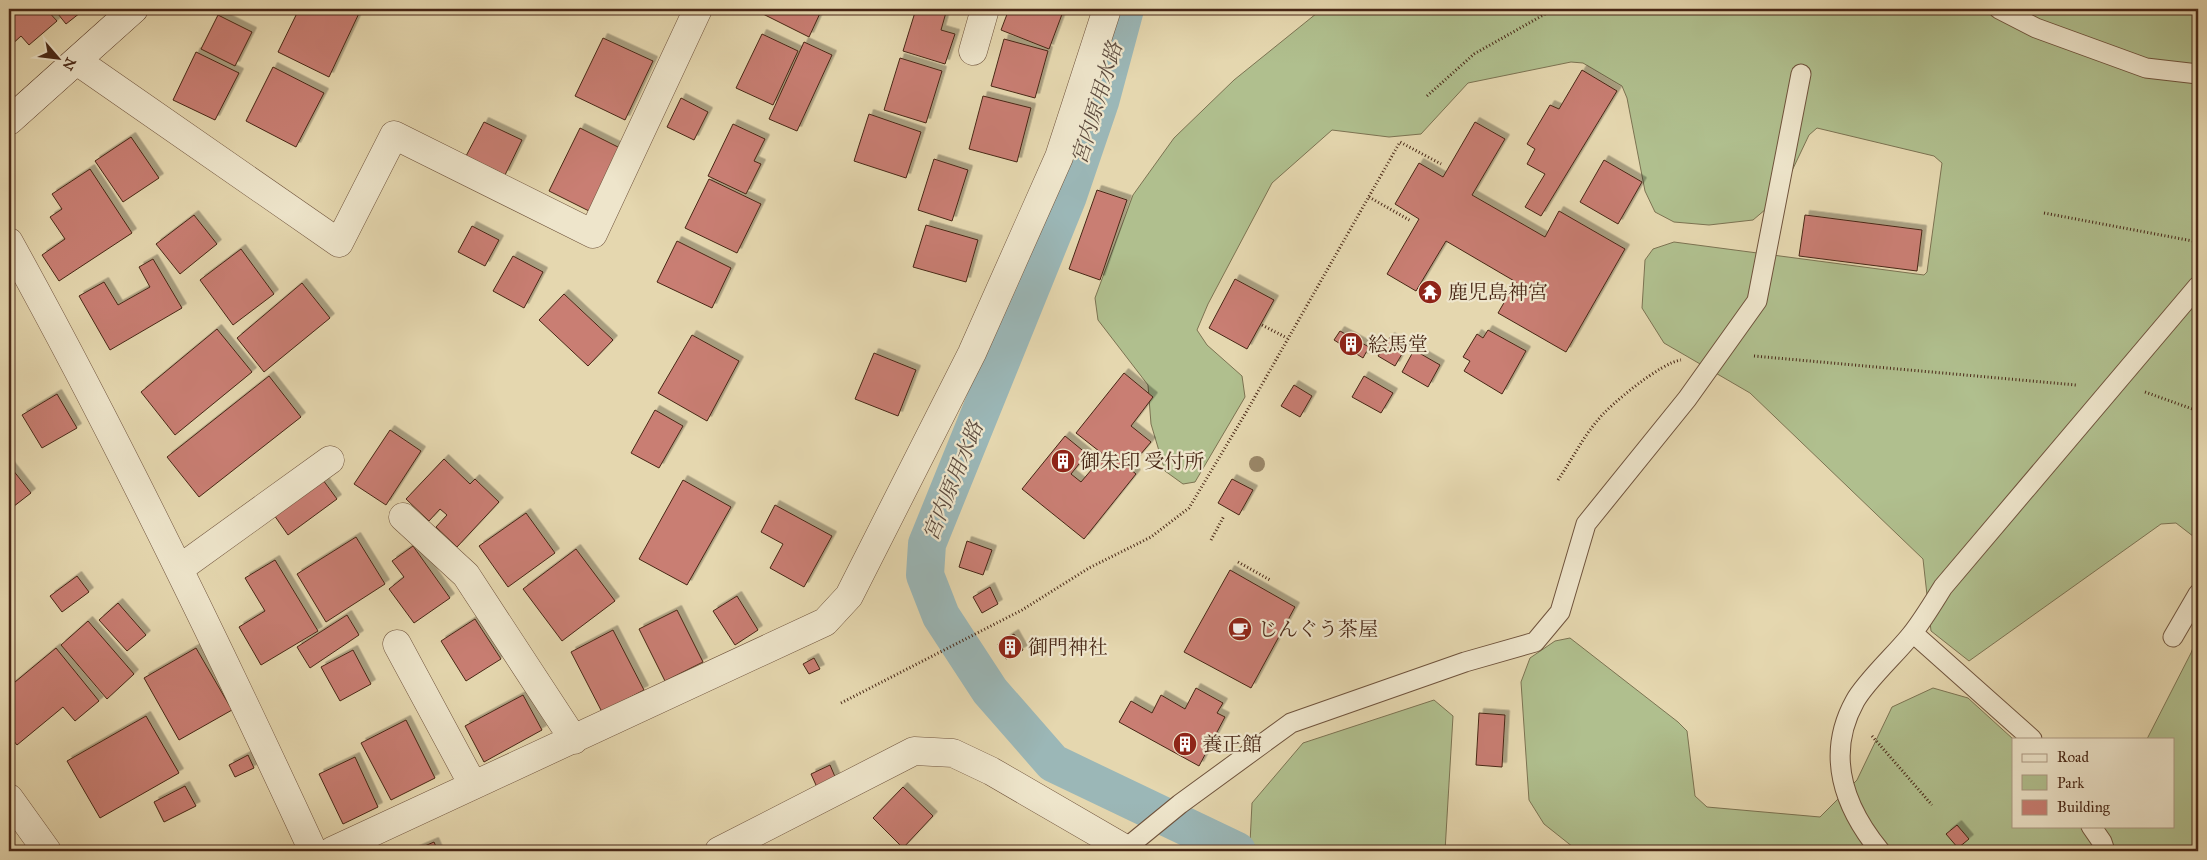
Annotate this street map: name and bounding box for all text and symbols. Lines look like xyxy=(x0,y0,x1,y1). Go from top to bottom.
north arrow xyxy=(32,32,82,82)
water label: 宮内原用水路 xyxy=(1066,37,1128,167)
text: N xyxy=(59,55,79,73)
temple icon: 鹿児島神宮 xyxy=(1417,279,1443,305)
place label: 鹿児島神宮 xyxy=(1448,280,1548,304)
building icon: 絵馬堂 xyxy=(1338,331,1364,357)
place label: 絵馬堂 xyxy=(1368,332,1428,356)
water label: 宮内原用水路 xyxy=(917,416,989,544)
building icon: 御朱印 受付所 xyxy=(1050,448,1076,474)
place label: 御朱印 受付所 xyxy=(1080,449,1204,473)
cafe icon: じんぐう茶屋 xyxy=(1227,616,1253,642)
place label: じんぐう茶屋 xyxy=(1258,617,1378,641)
building icon: 御門神社 xyxy=(997,634,1023,660)
place label: 御門神社 xyxy=(1028,635,1108,659)
building icon: 養正館 xyxy=(1172,731,1198,757)
place label: 養正館 xyxy=(1202,732,1262,756)
legend xyxy=(2012,738,2174,828)
text: Road xyxy=(2057,748,2089,766)
text: Park xyxy=(2057,774,2084,792)
text: Building xyxy=(2057,798,2111,816)

